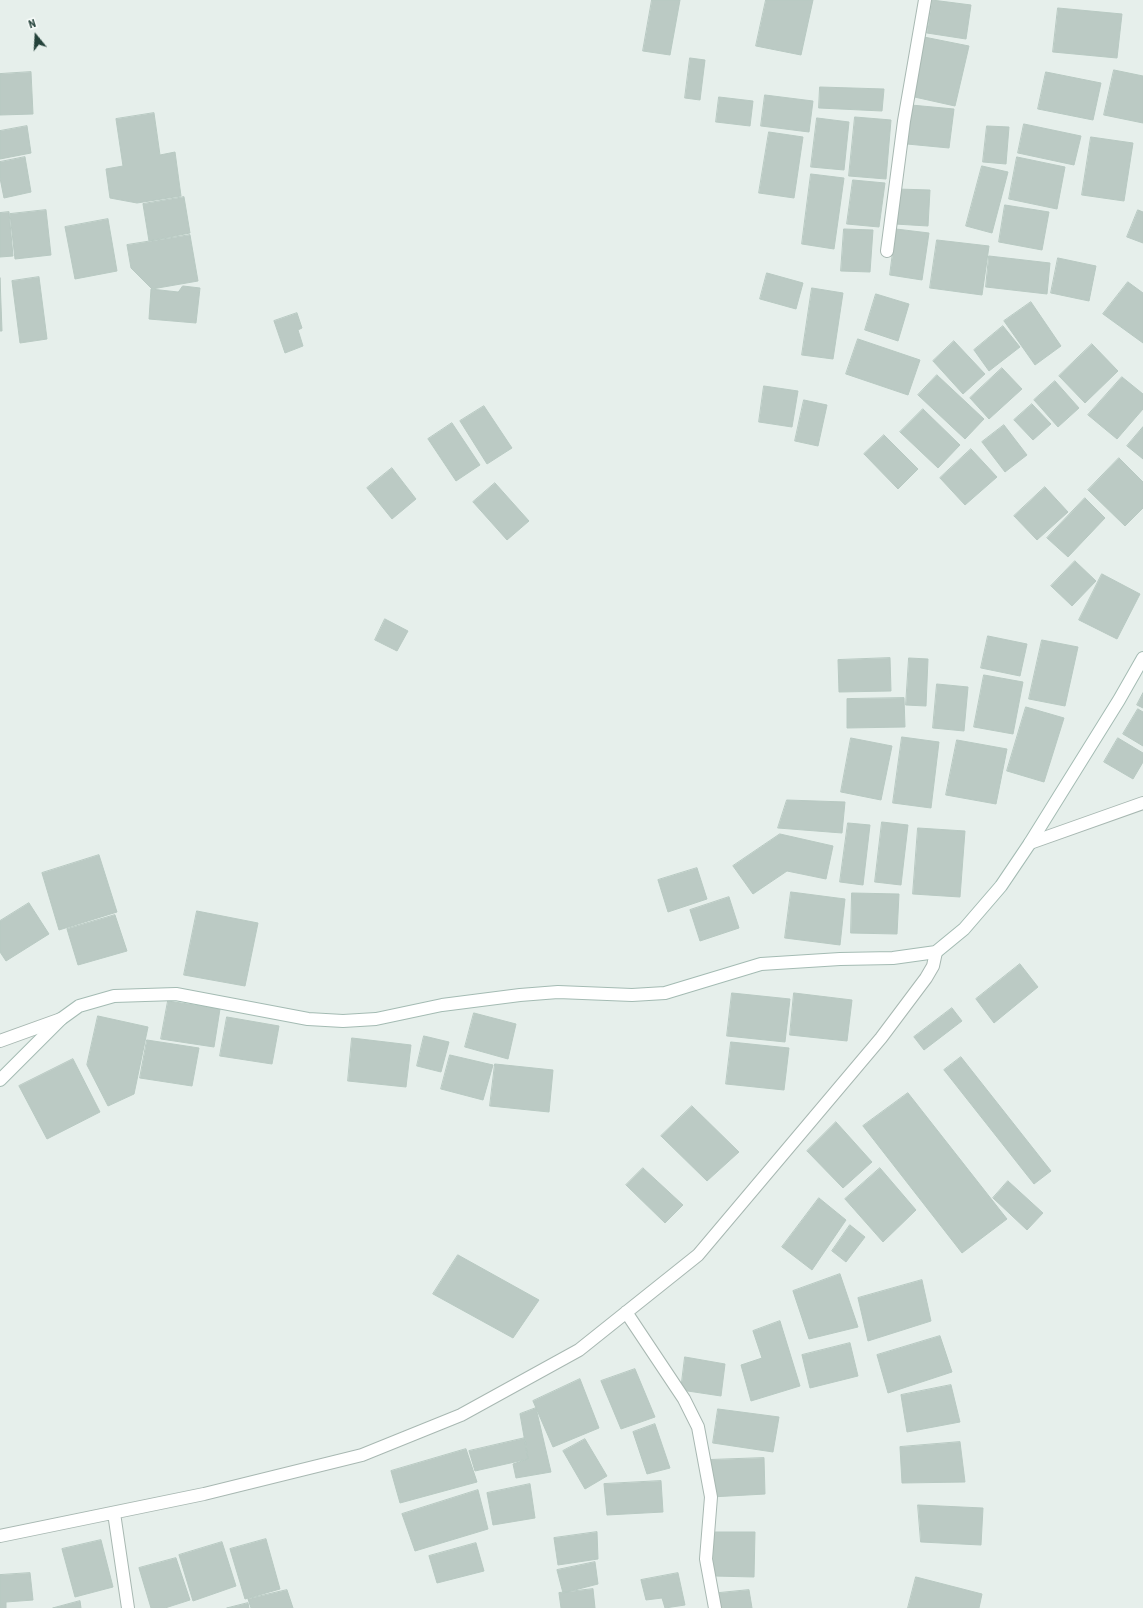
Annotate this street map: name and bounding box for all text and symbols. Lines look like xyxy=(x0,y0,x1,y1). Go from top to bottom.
north arrow xyxy=(16,16,56,56)
text: N xyxy=(27,17,37,31)

